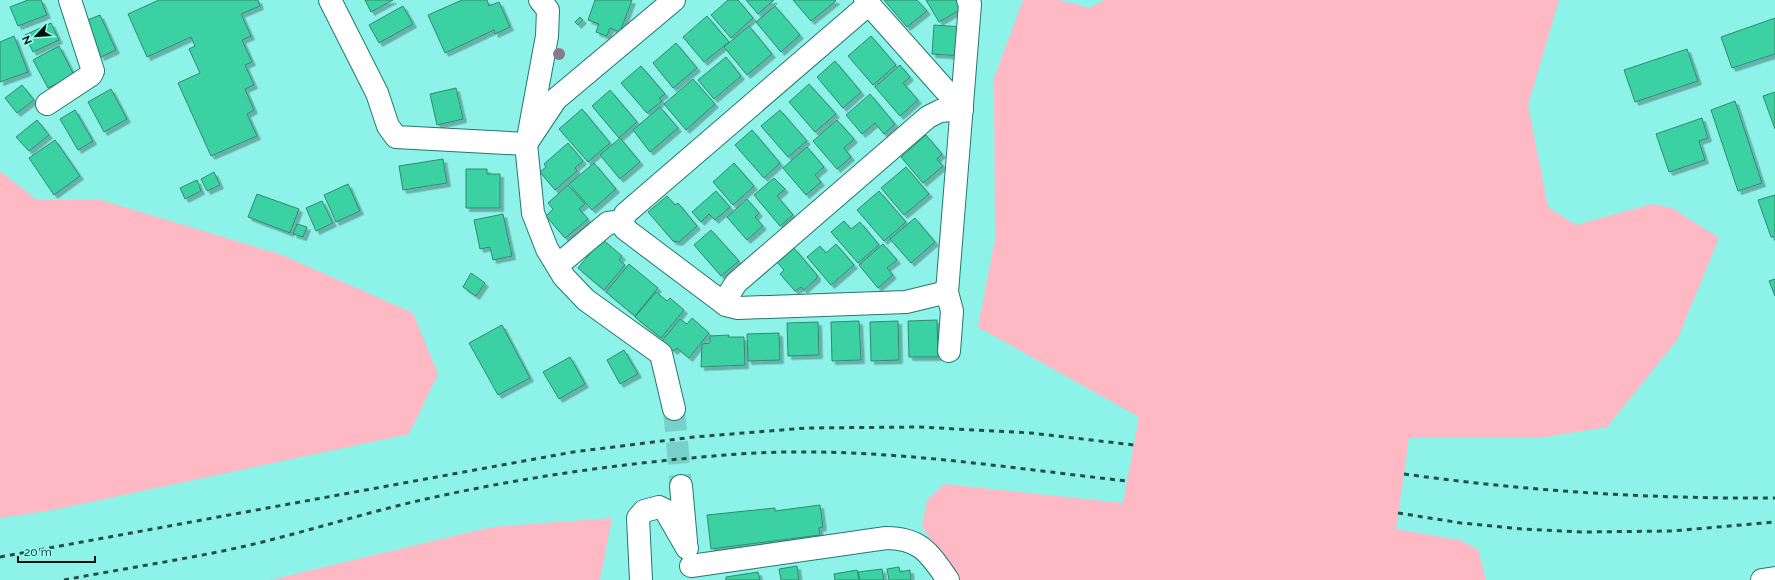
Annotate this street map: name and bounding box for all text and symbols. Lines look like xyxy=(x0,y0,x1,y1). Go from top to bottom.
north arrow xyxy=(16,16,56,56)
text: N xyxy=(20,33,35,47)
scale bar xyxy=(18,538,95,564)
text: 20 m xyxy=(24,545,52,559)

